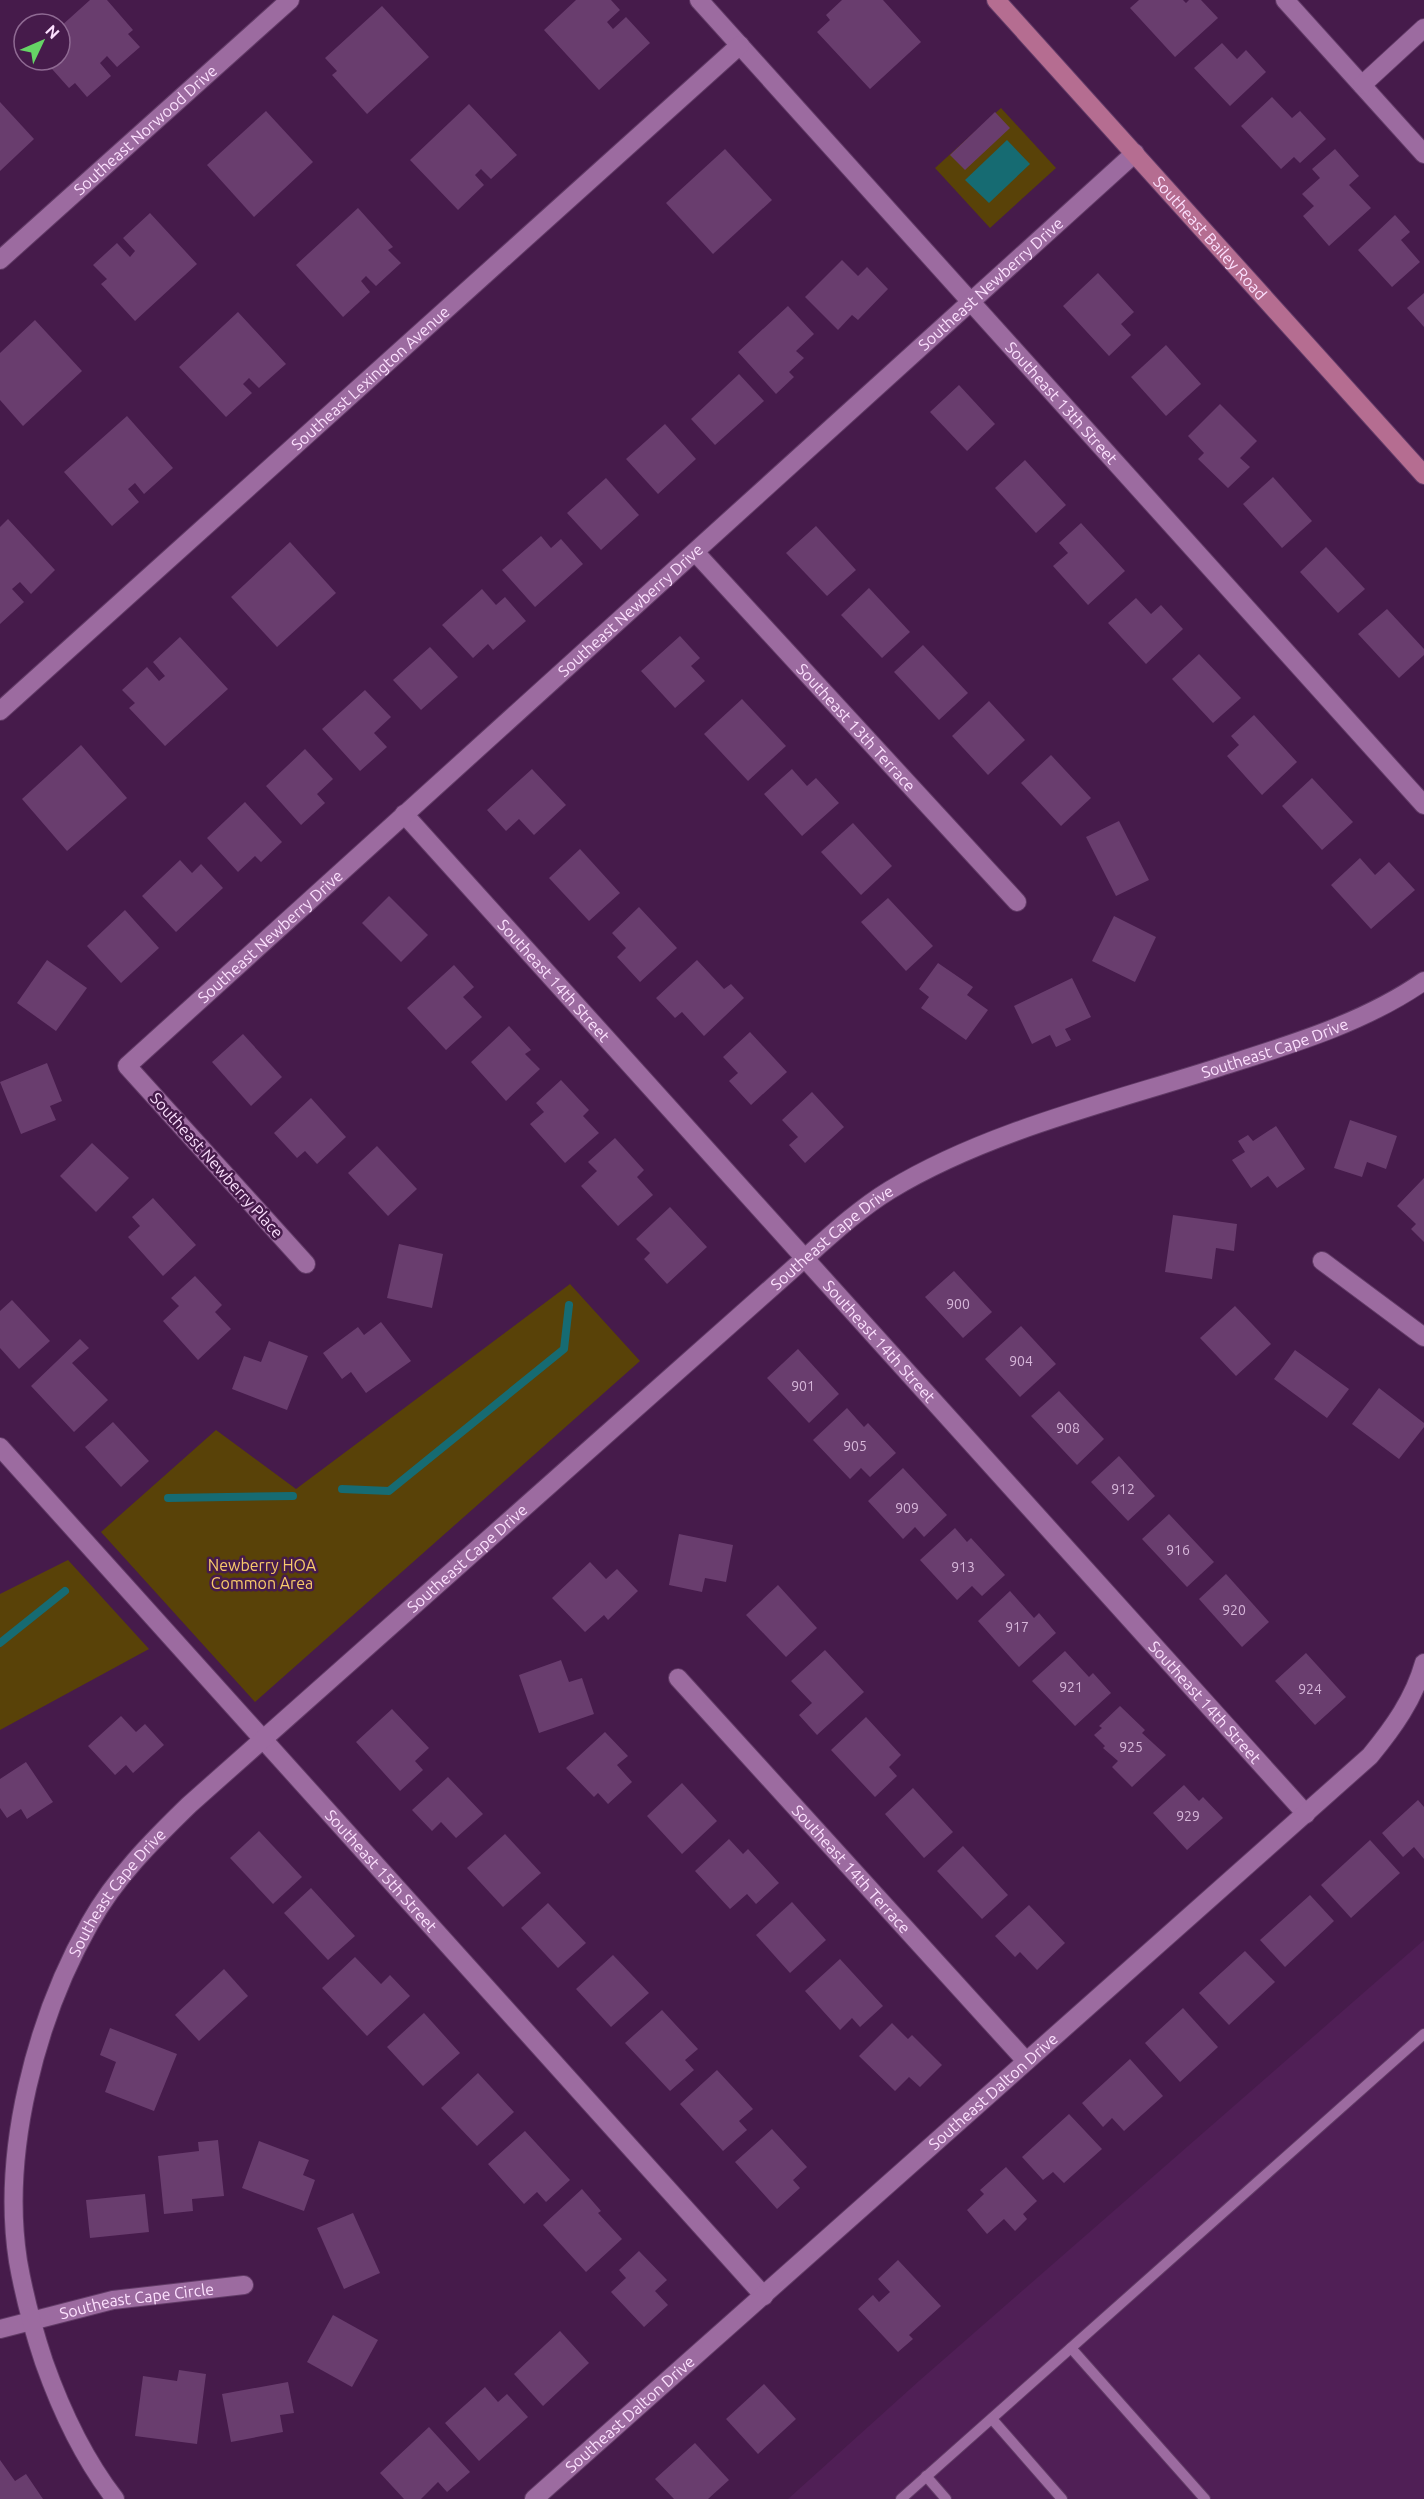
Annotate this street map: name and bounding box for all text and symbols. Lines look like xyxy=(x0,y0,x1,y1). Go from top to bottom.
north arrow xyxy=(12,12,72,72)
text: N xyxy=(42,21,63,42)
street label: Southeast Norwood Drive xyxy=(70,61,220,198)
street label: Southeast Bailey Road xyxy=(1150,172,1270,303)
street label: Southeast Newberry Drive xyxy=(914,214,1067,354)
street label: Southeast Lexington Avenue xyxy=(288,302,453,453)
street label: Southeast 13th Street xyxy=(1002,338,1122,468)
street label: Southeast Newberry Drive xyxy=(554,540,706,680)
street label: Southeast 13th Terrace xyxy=(793,660,919,795)
street label: Southeast Newberry Drive xyxy=(194,866,346,1006)
street label: Southeast 14th Street xyxy=(494,916,614,1046)
street label: Southeast Cape Drive xyxy=(1199,1014,1351,1081)
street label: Southeast Newberry Place xyxy=(147,1089,287,1241)
street label: Southeast Cape Drive xyxy=(767,1181,896,1293)
street label: Southeast 14th Street xyxy=(820,1276,940,1407)
house number: 900 xyxy=(946,1296,970,1312)
house number: 904 xyxy=(1009,1353,1033,1369)
house number: 901 xyxy=(791,1378,815,1394)
house number: 908 xyxy=(1056,1420,1080,1436)
house number: 905 xyxy=(843,1438,867,1454)
house number: 912 xyxy=(1111,1481,1135,1497)
street label: Southeast Cape Drive xyxy=(403,1500,531,1616)
house number: 909 xyxy=(895,1500,919,1516)
house number: 916 xyxy=(1166,1542,1190,1558)
park label: Newberry HOA Common Area xyxy=(208,1556,317,1592)
house number: 913 xyxy=(951,1559,975,1575)
house number: 920 xyxy=(1222,1602,1246,1618)
house number: 917 xyxy=(1005,1619,1029,1635)
street label: Southeast 14th Street xyxy=(1145,1637,1265,1767)
house number: 921 xyxy=(1059,1679,1083,1695)
house number: 924 xyxy=(1298,1681,1322,1697)
house number: 925 xyxy=(1119,1739,1143,1755)
street label: Southeast 14th Terrace xyxy=(789,1801,914,1937)
street label: Southeast 15th Street xyxy=(322,1806,441,1936)
house number: 929 xyxy=(1176,1808,1200,1824)
street label: Southeast Cape Drive xyxy=(65,1825,169,1959)
street label: Southeast Dalton Drive xyxy=(925,2029,1061,2153)
street label: Southeast Cape Circle xyxy=(58,2279,215,2322)
street label: Southeast Dalton Drive xyxy=(562,2352,698,2476)

